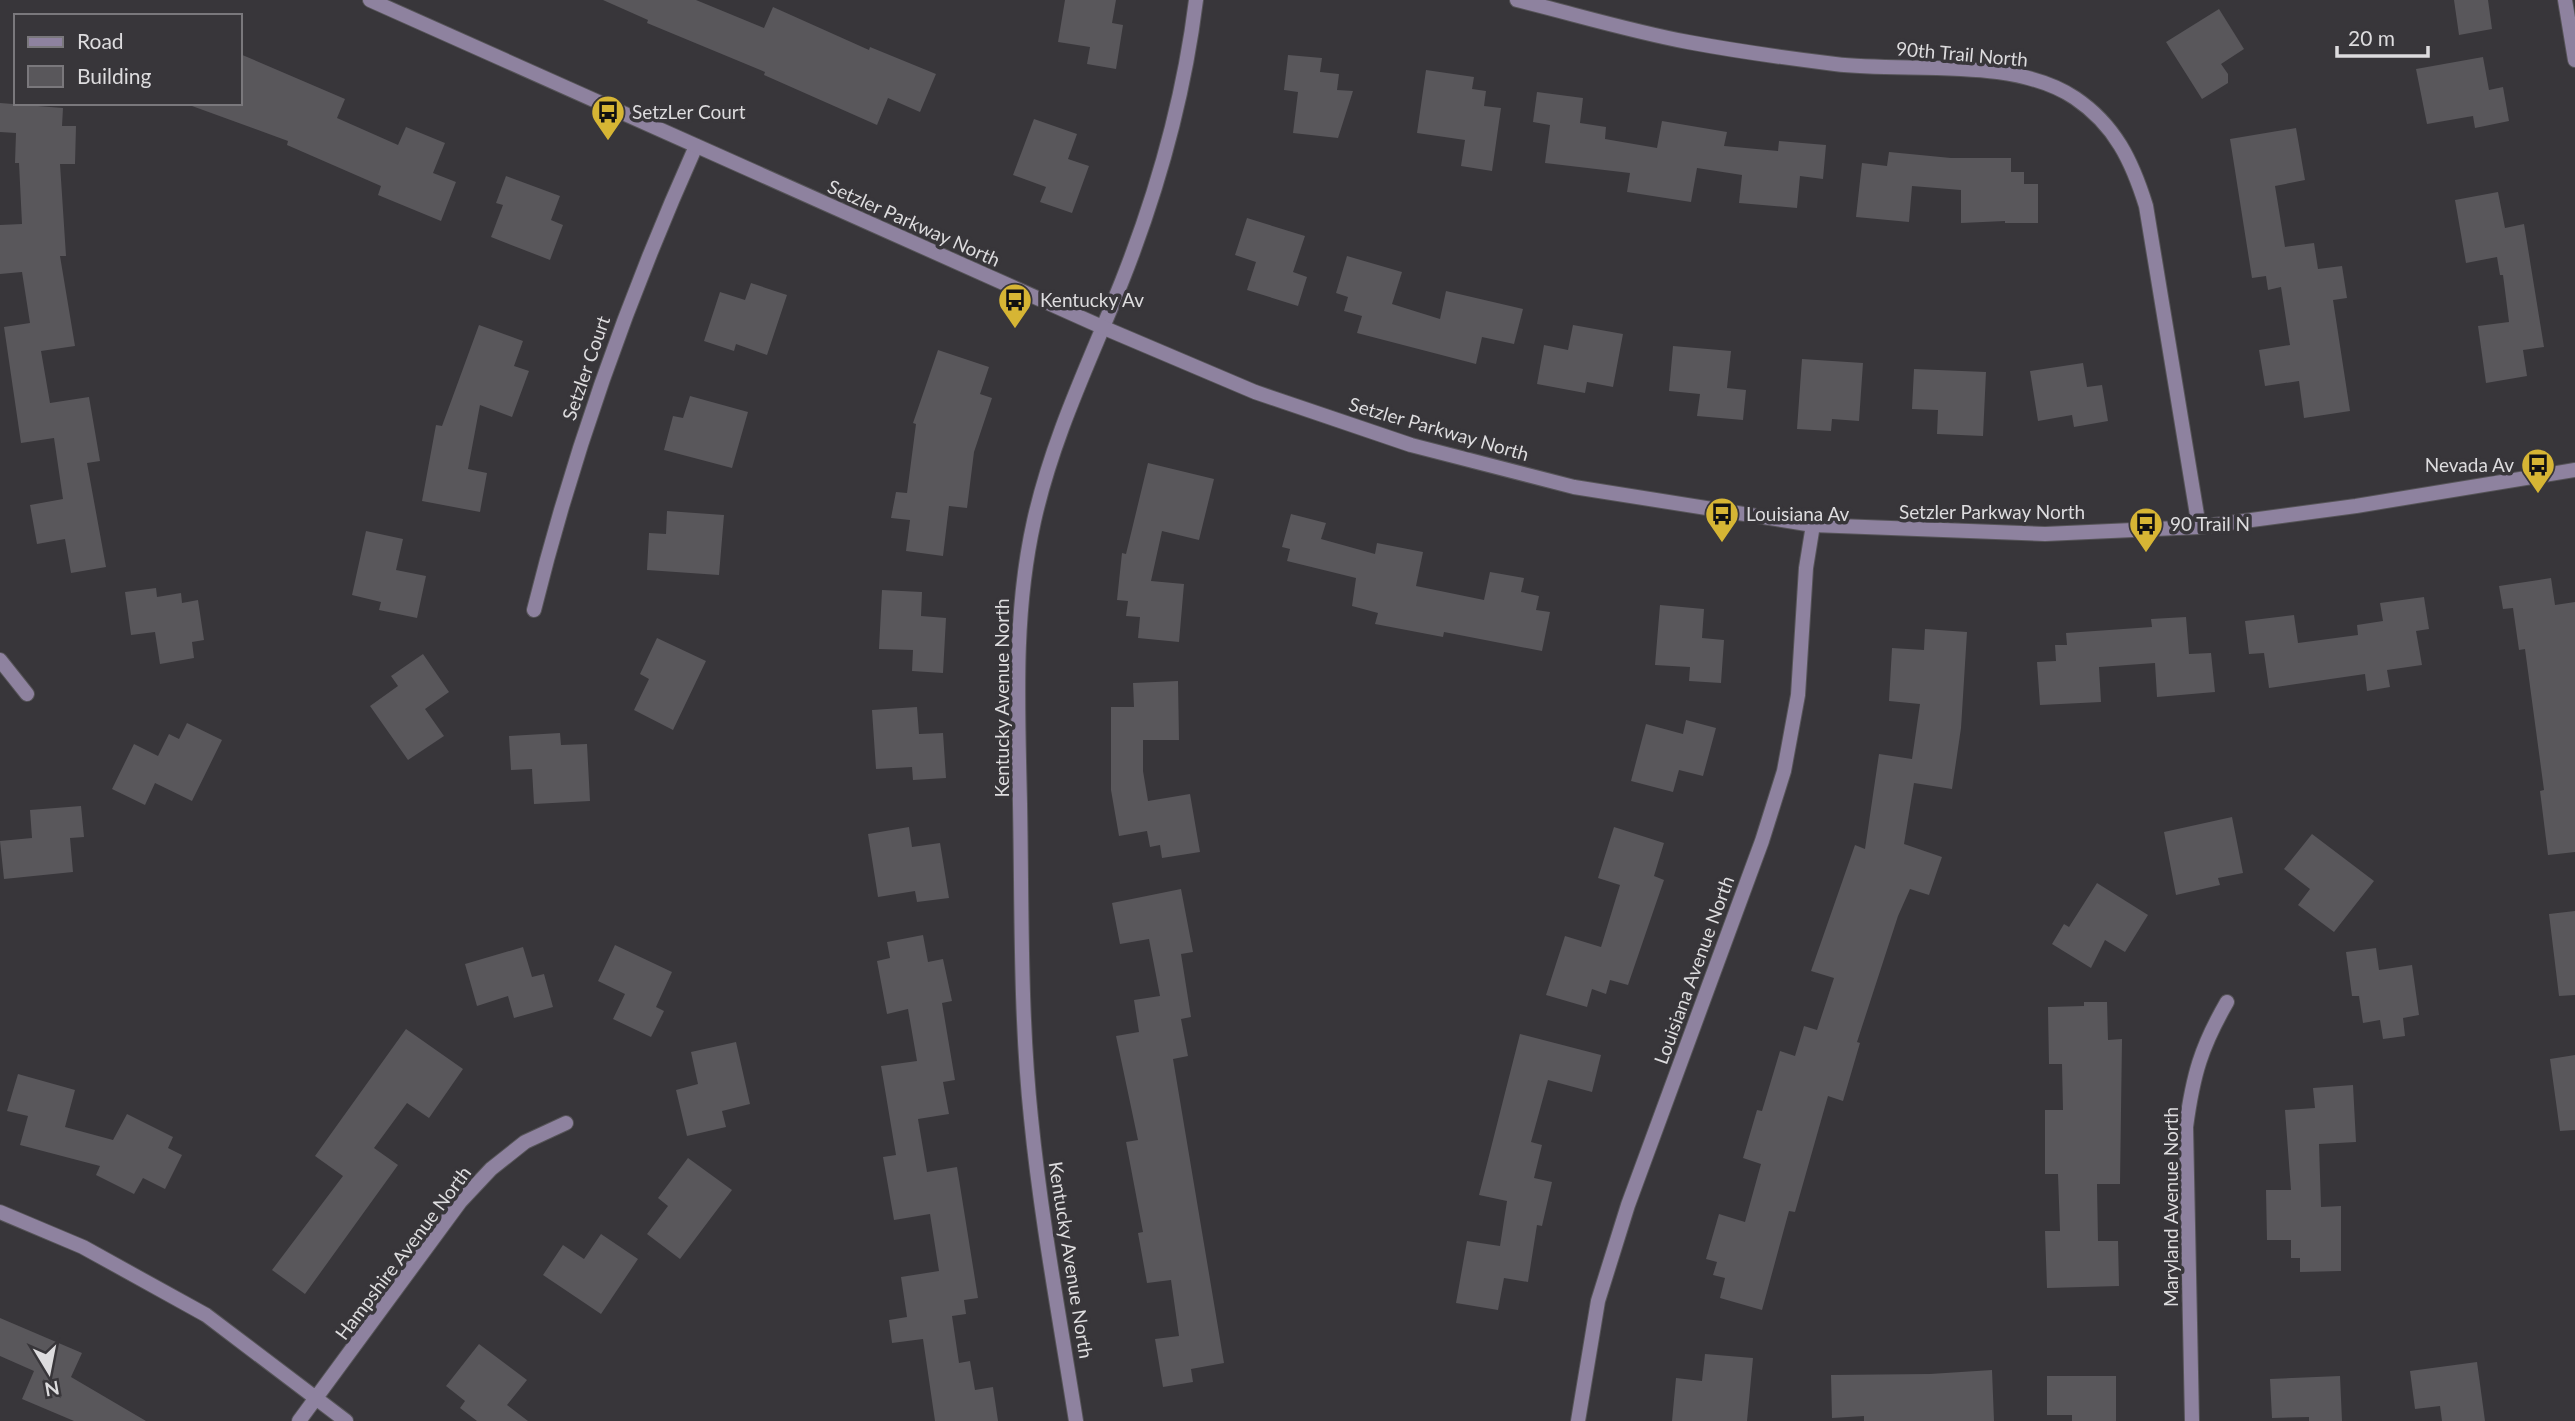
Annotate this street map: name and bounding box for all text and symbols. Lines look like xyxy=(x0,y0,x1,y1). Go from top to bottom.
legend xyxy=(14,14,242,105)
scale bar xyxy=(2337,14,2428,58)
text: 20 m xyxy=(2348,25,2395,50)
text: Road xyxy=(77,28,124,53)
street label: 90th Trail North xyxy=(1895,36,2029,71)
text: Building xyxy=(77,63,152,88)
bus stop icon: SetzLer Court xyxy=(589,93,627,142)
place label: SetzLer Court xyxy=(632,100,746,123)
street label: Setzler Parkway North xyxy=(824,174,1004,271)
bus stop icon: Kentucky Av xyxy=(996,281,1034,330)
place label: Kentucky Av xyxy=(1040,288,1144,311)
street label: Setzler Court xyxy=(557,312,614,423)
street label: Setzler Parkway North xyxy=(1346,392,1532,465)
bus stop icon: Nevada Av xyxy=(2519,446,2557,495)
place label: Nevada Av xyxy=(2425,453,2514,476)
bus stop icon: Louisiana Av xyxy=(1703,495,1741,544)
street label: Setzler Parkway North xyxy=(1899,500,2085,523)
place label: Louisiana Av xyxy=(1746,502,1850,525)
bus stop icon: 90 Trail N xyxy=(2127,505,2165,554)
place label: 90 Trail N xyxy=(2170,512,2250,535)
street label: Kentucky Avenue North xyxy=(990,598,1013,798)
street label: Louisiana Avenue North xyxy=(1649,873,1738,1067)
street label: Maryland Avenue North xyxy=(2159,1107,2182,1307)
street label: Kentucky Avenue North xyxy=(1045,1160,1098,1360)
street label: Hampshire Avenue North xyxy=(330,1161,475,1344)
north arrow xyxy=(14,1337,84,1407)
text: N xyxy=(43,1377,61,1402)

